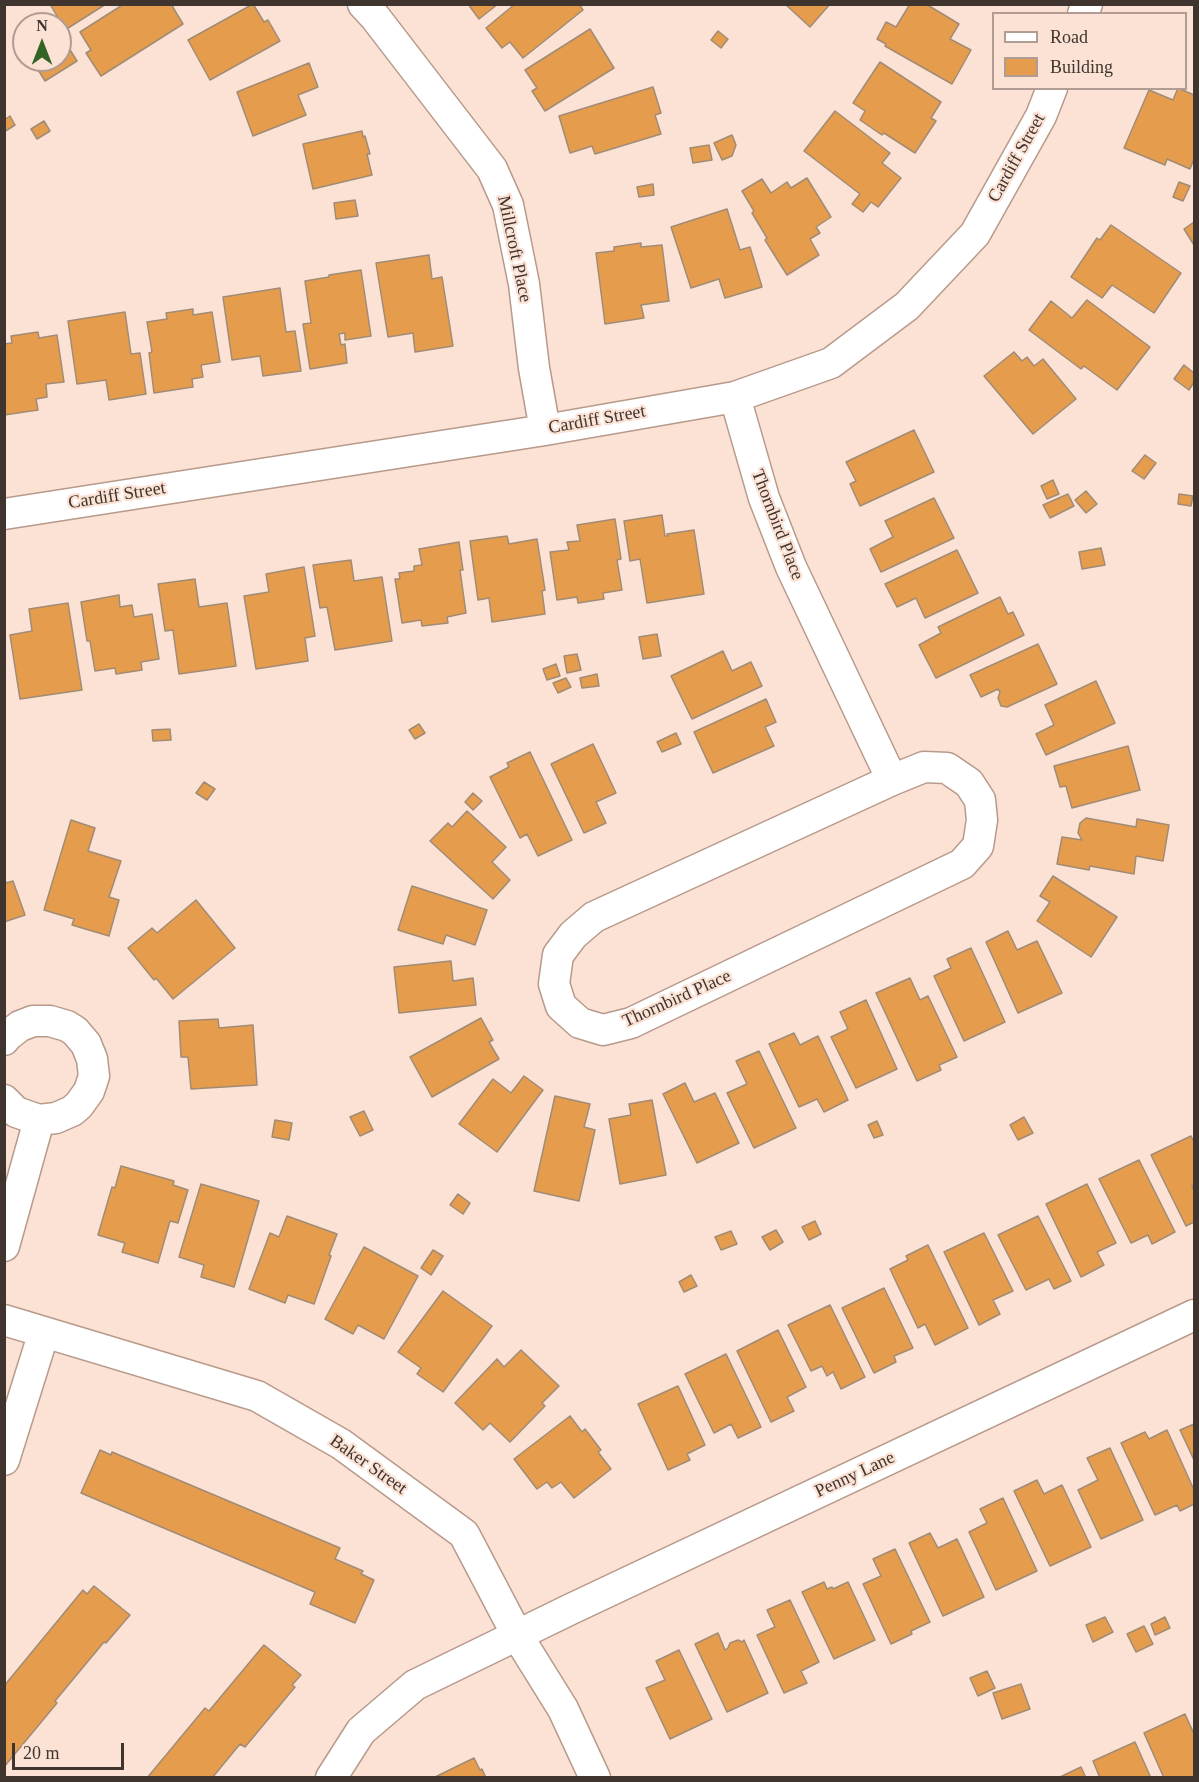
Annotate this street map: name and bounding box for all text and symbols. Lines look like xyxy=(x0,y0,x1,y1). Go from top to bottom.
north arrow xyxy=(12,12,72,72)
legend xyxy=(992,12,1187,90)
text: N xyxy=(36,17,48,34)
text: Road xyxy=(1050,27,1088,47)
text: Building xyxy=(1050,57,1113,77)
street label: Cardiff Street xyxy=(984,110,1050,206)
street label: Millcroft Place xyxy=(492,194,536,304)
street label: Cardiff Street xyxy=(547,401,647,439)
street label: Thornbird Place xyxy=(746,467,808,583)
street label: Cardiff Street xyxy=(67,478,167,514)
street label: Thornbird Place xyxy=(619,965,735,1033)
street label: Baker Street xyxy=(325,1430,411,1500)
street label: Penny Lane xyxy=(812,1447,898,1503)
scale bar xyxy=(15,1731,128,1769)
text: 20 m xyxy=(23,1743,60,1763)

